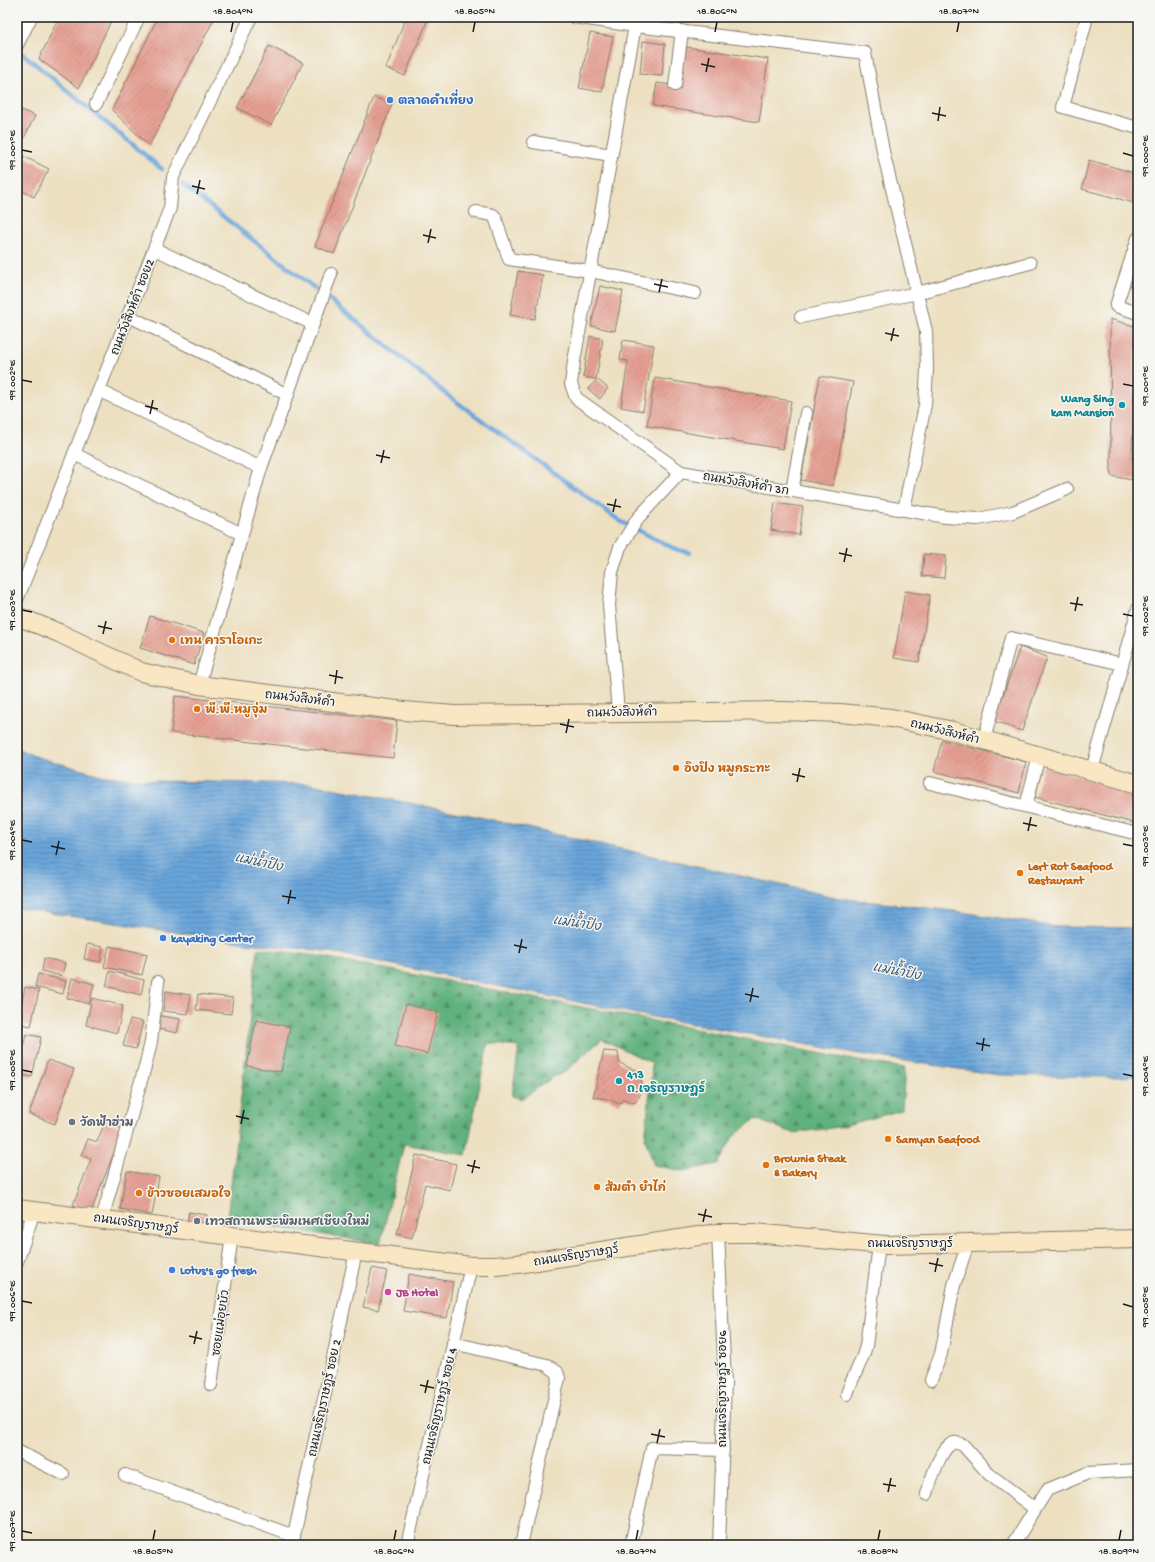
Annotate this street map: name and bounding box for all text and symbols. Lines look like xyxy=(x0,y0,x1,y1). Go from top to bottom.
text: 18.804°N xyxy=(212,6,253,18)
text: 18.805°N xyxy=(454,6,496,18)
text: 18.806°N xyxy=(696,6,737,18)
text: 18.807°N xyxy=(938,6,979,18)
place label: ตลาดคำเที่ยง xyxy=(398,89,474,109)
marker: ตลาดคำเที่ยง xyxy=(385,95,395,105)
text: 99.001°E xyxy=(7,130,19,171)
text: 99.000°E xyxy=(1140,135,1152,177)
street label: ถนนวังสิงห์คำ ซอย2 xyxy=(106,257,159,358)
text: 99.002°E xyxy=(7,359,19,401)
text: 99.001°E xyxy=(1140,366,1152,407)
place label: Wang Sing kam Mansion xyxy=(1051,393,1114,421)
marker: Wang Sing kam Mansion xyxy=(1117,400,1127,410)
street label: ถนนวังสิงห์คำ 3ก xyxy=(702,468,790,499)
text: 99.003°E xyxy=(7,589,19,631)
text: 99.002°E xyxy=(1140,595,1152,637)
place label: เทน คาราโอเกะ xyxy=(180,632,263,649)
marker: เทน คาราโอเกะ xyxy=(167,635,177,645)
street label: ถนนวังสิงห์คำ xyxy=(264,686,336,711)
place label: พี.พี.หมูจุ่ม xyxy=(205,701,267,718)
street label: ถนนวังสิงห์คำ xyxy=(587,703,657,722)
marker: พี.พี.หมูจุ่ม xyxy=(192,704,202,714)
street label: ถนนวังสิงห์คำ xyxy=(909,715,981,748)
place label: อิงปิง หมูกระทะ xyxy=(684,761,770,777)
marker: อิงปิง หมูกระทะ xyxy=(671,763,681,773)
text: 99.004°E xyxy=(7,819,19,861)
text: 99.003°E xyxy=(1140,825,1152,867)
water label: แม่น้ำปิง xyxy=(233,844,287,876)
place label: Lert Rot Seafood Restaurant xyxy=(1027,861,1114,889)
marker: Lert Rot Seafood Restaurant xyxy=(1015,868,1025,878)
water label: แม่น้ำปิง xyxy=(552,907,604,935)
marker: kayaking Center xyxy=(158,933,168,943)
place label: kayaking Center xyxy=(171,933,254,947)
water label: แม่น้ำปิง xyxy=(871,954,925,985)
text: 99.005°E xyxy=(7,1049,19,1091)
text: 99.004°E xyxy=(1140,1055,1152,1097)
place label: 413 ถ.เจริญราษฏร์ xyxy=(626,1069,705,1097)
marker: 413 ถ.เจริญราษฏร์ xyxy=(614,1076,624,1086)
place label: วัดฟ้าฮ่าม xyxy=(80,1114,133,1131)
marker: วัดฟ้าฮ่าม xyxy=(67,1117,77,1127)
marker: Samyan Seafood xyxy=(883,1134,893,1144)
place label: Samyan Seafood xyxy=(896,1134,981,1148)
place label: Brownie Steak & Bakery xyxy=(773,1153,848,1181)
marker: Brownie Steak & Bakery xyxy=(761,1160,771,1170)
place label: ส้มตำ ยำไก่ xyxy=(605,1179,666,1196)
marker: ส้มตำ ยำไก่ xyxy=(592,1182,602,1192)
place label: ข้าวซอยเสมอใจ xyxy=(147,1185,231,1202)
marker: ข้าวซอยเสมอใจ xyxy=(134,1188,144,1198)
street label: ถนนเจริญราษฎร์ xyxy=(92,1209,180,1238)
place label: เทวสถานพระพิฆเนศเชียงใหม่ xyxy=(205,1213,369,1230)
marker: เทวสถานพระพิฆเนศเชียงใหม่ xyxy=(192,1216,202,1226)
street label: ถนนเจริญราษฎร์ xyxy=(867,1235,953,1252)
street label: ถนนเจริญราษฎร์ xyxy=(532,1240,620,1271)
marker: Lotus's go fresh xyxy=(167,1265,177,1275)
place label: Lotus's go fresh xyxy=(180,1265,257,1279)
text: 99.006°E xyxy=(7,1280,19,1322)
text: 99.005°E xyxy=(1140,1286,1152,1328)
marker: JB Hotel xyxy=(383,1287,393,1297)
place label: JB Hotel xyxy=(395,1287,439,1301)
street label: ซอยแม่อุยบัว xyxy=(207,1289,234,1357)
street label: ถนนเจริญราษฎร์ ซอย6 xyxy=(714,1330,731,1448)
street label: ถนนเจริญราษฎร์ ซอย 2 xyxy=(304,1338,345,1458)
street label: ถนนเจริญราษฎร์ ซอย 4 xyxy=(418,1346,461,1466)
text: 99.007°E xyxy=(7,1510,19,1552)
text: 18.805°N xyxy=(132,1546,174,1558)
text: 18.806°N xyxy=(373,1546,414,1558)
text: 18.807°N xyxy=(615,1546,656,1558)
text: 18.808°N xyxy=(857,1546,899,1558)
text: 18.809°N xyxy=(1098,1546,1139,1558)

